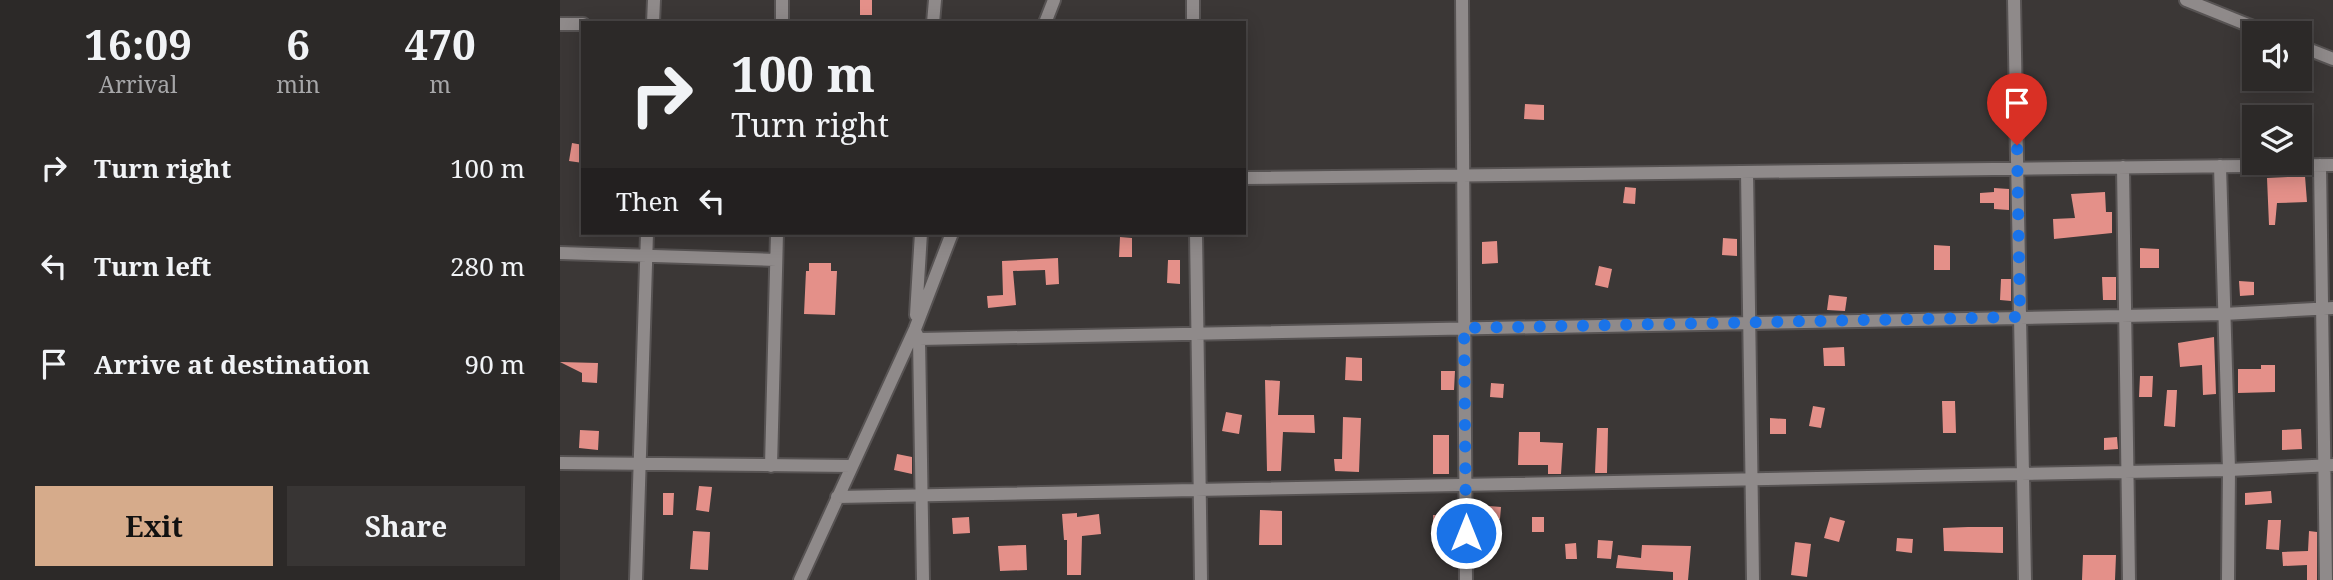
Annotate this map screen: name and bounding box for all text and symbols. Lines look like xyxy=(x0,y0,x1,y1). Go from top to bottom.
text: 16:09 xyxy=(84,15,192,72)
text: 6 xyxy=(286,15,310,72)
text: 470 xyxy=(404,15,476,72)
map controls xyxy=(2242,21,2312,175)
button: sound xyxy=(2242,21,2312,91)
text: 100 m xyxy=(731,40,875,106)
icon: right xyxy=(616,49,707,140)
text: Arrival xyxy=(99,68,177,100)
text: min xyxy=(276,68,320,100)
text: m xyxy=(429,68,451,100)
pin xyxy=(1987,73,2047,145)
icon: arrive xyxy=(1998,84,2036,122)
text: Turn right xyxy=(731,103,889,146)
button: layers xyxy=(2242,105,2312,175)
icon: right xyxy=(35,149,73,187)
text: Turn right xyxy=(94,150,231,186)
text: 100 m xyxy=(450,150,525,186)
icon: left xyxy=(693,182,731,220)
text: Then xyxy=(616,183,679,219)
icon: left xyxy=(35,247,73,285)
text: Turn left xyxy=(94,248,211,284)
text: 280 m xyxy=(450,248,525,284)
icon: arrive xyxy=(35,345,73,383)
text: Arrive at destination xyxy=(94,346,370,382)
text: 90 m xyxy=(465,346,525,382)
button: Exit xyxy=(35,486,273,566)
button: Share xyxy=(287,486,525,566)
position arrow xyxy=(1429,496,1503,570)

